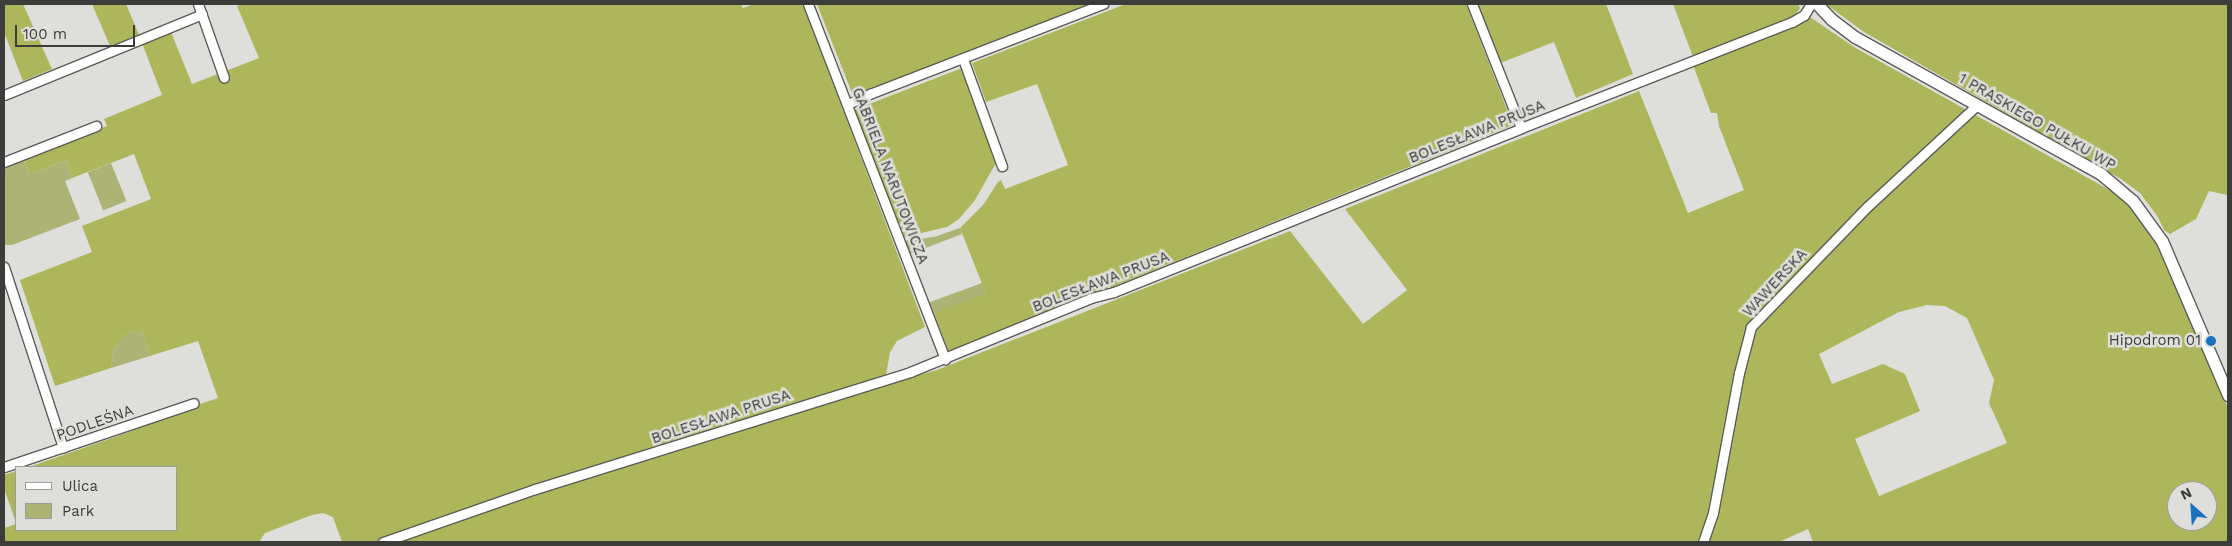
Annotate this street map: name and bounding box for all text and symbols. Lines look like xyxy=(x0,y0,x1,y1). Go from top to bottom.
scale bar xyxy=(18,15,138,47)
text: 100 m xyxy=(23,25,67,43)
street label: 1 PRASKIEGO PUŁKU WP xyxy=(1955,70,2119,174)
street label: GABRIELA NARUTOWICZA xyxy=(848,85,932,267)
street label: BOLESŁAWA PRUSA xyxy=(1406,96,1548,168)
street label: WAWERSKA xyxy=(1739,245,1811,321)
street label: BOLESŁAWA PRUSA xyxy=(1030,247,1172,317)
place label: Hipodrom 01 xyxy=(2109,332,2201,350)
marker: Hipodrom 01 xyxy=(2205,335,2217,347)
street label: BOLESŁAWA PRUSA xyxy=(649,386,793,448)
street label: PODLEŚNA xyxy=(54,401,136,445)
legend xyxy=(15,466,178,531)
text: Ulica xyxy=(62,477,98,495)
north arrow xyxy=(2167,481,2217,531)
text: N xyxy=(2178,484,2194,503)
text: Park xyxy=(62,502,94,520)

